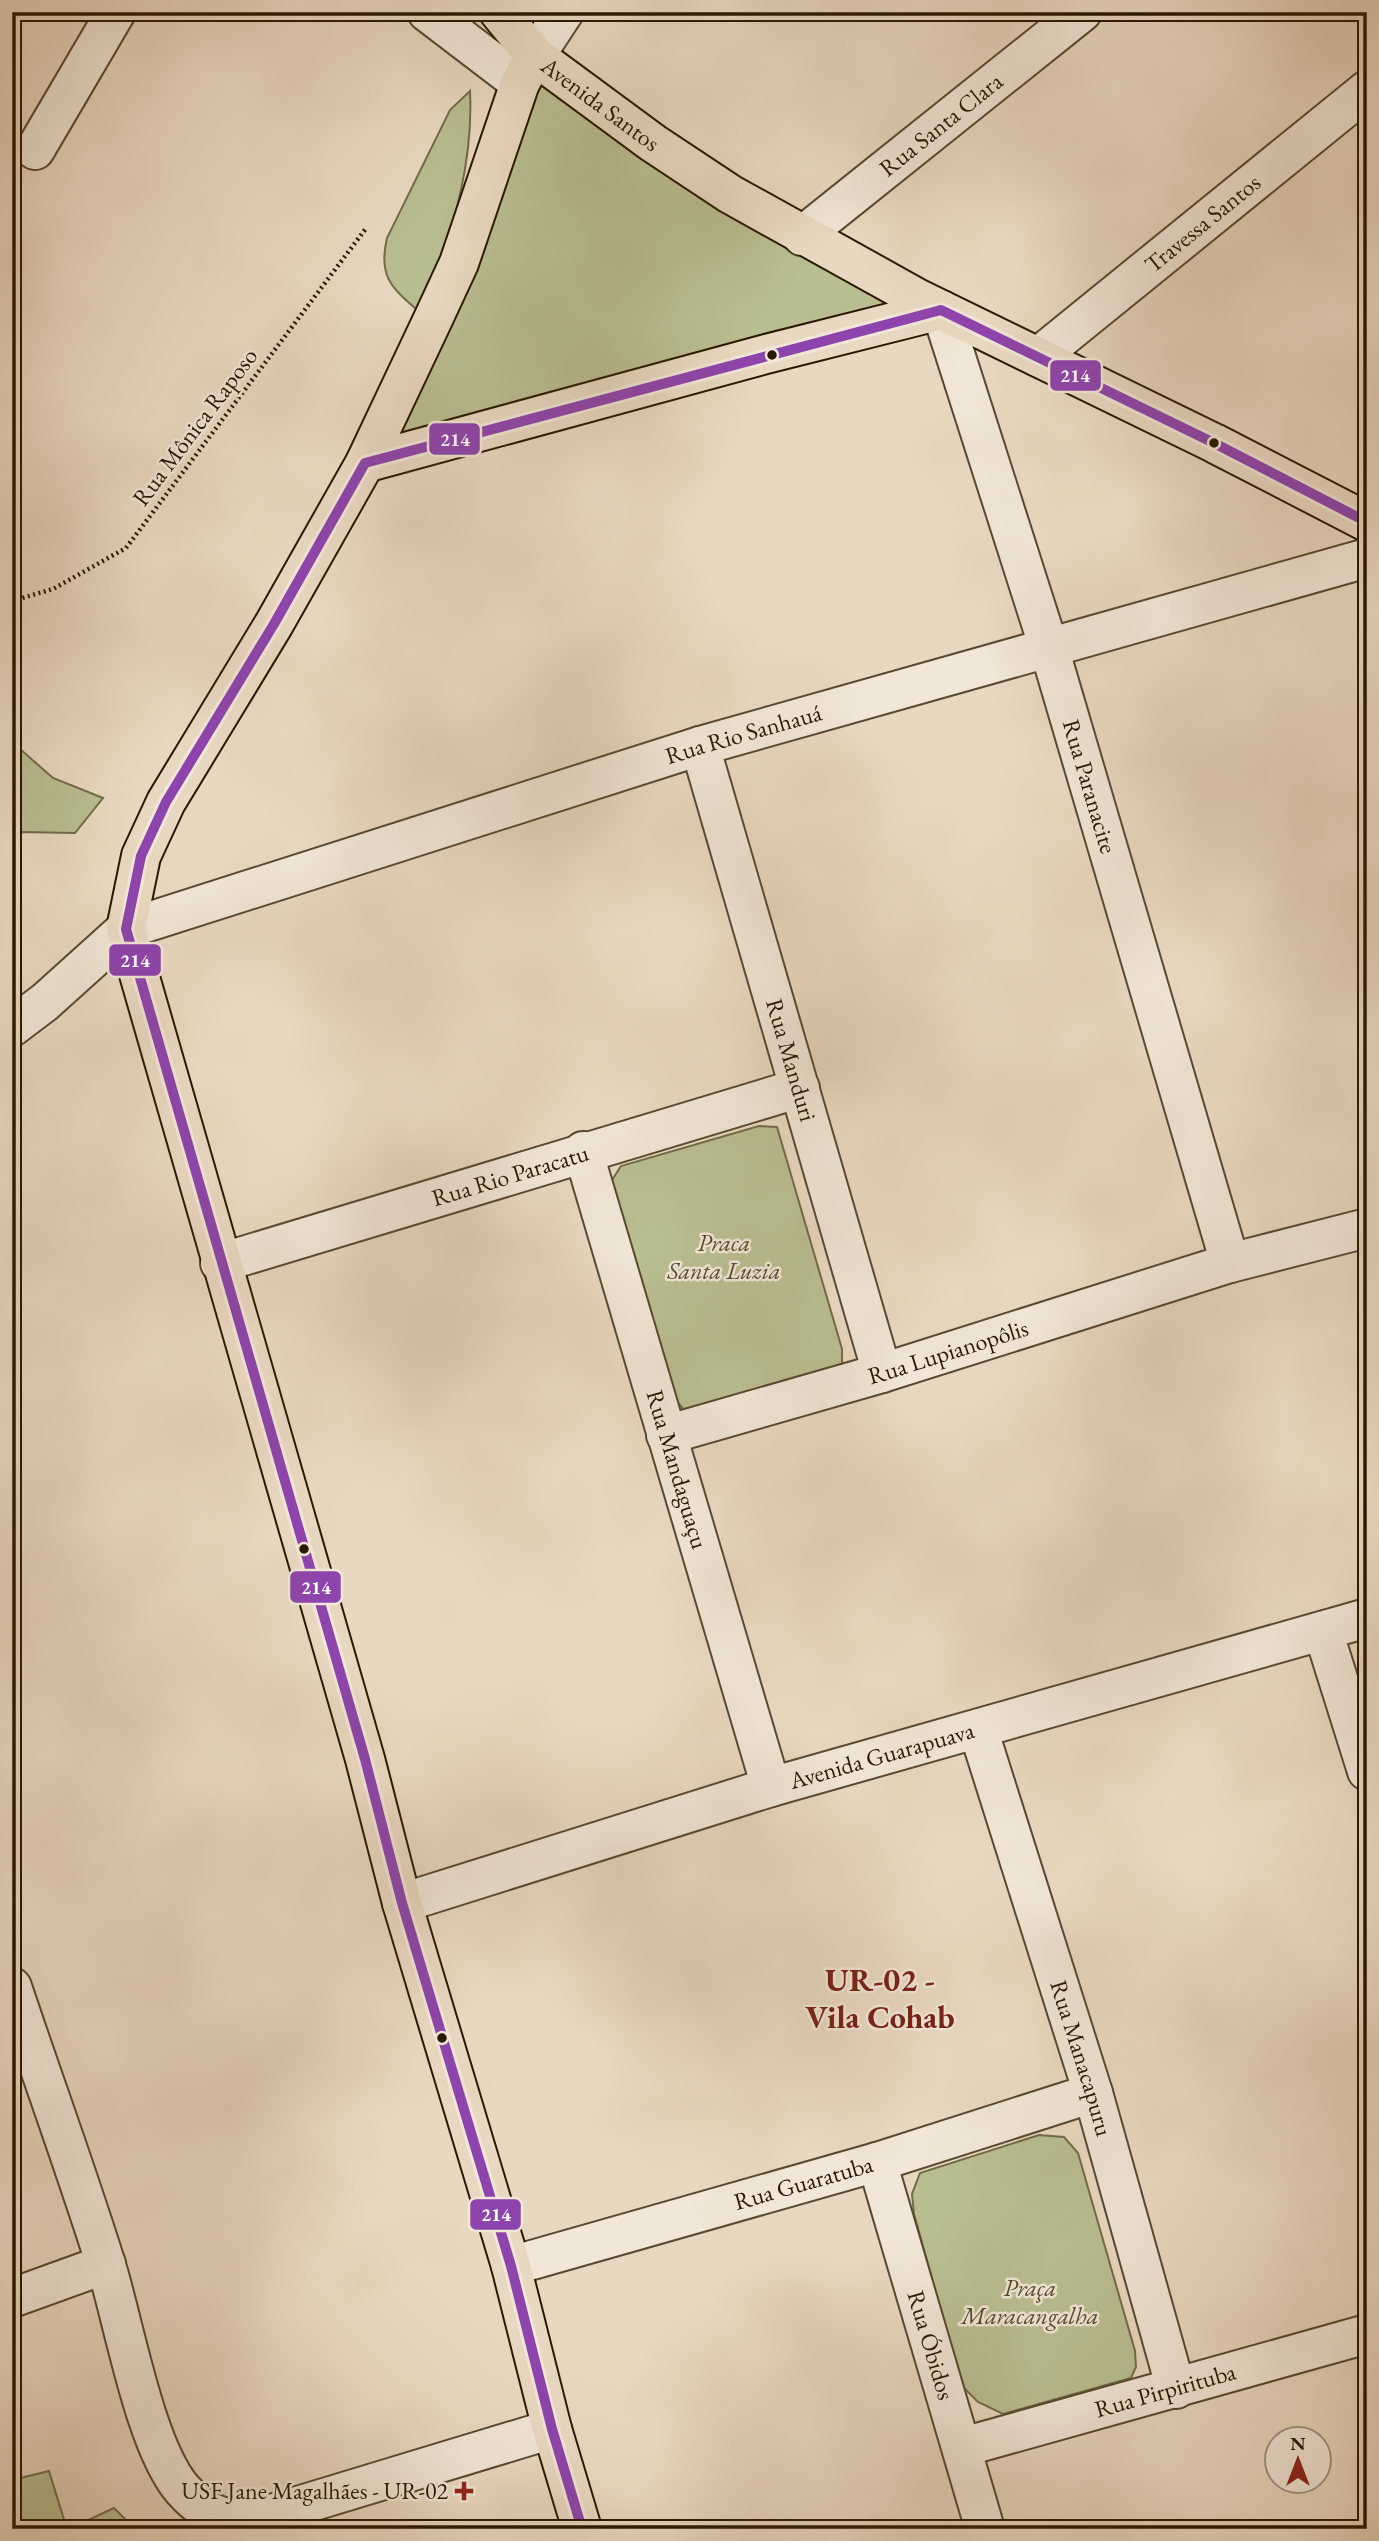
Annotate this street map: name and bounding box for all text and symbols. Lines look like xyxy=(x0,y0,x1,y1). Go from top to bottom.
street label: Avenida Santos xyxy=(534,49,666,158)
street label: Rua Santa Clara xyxy=(873,65,1009,183)
street label: Travessa Santos xyxy=(1138,167,1267,279)
street label: Rua Mônica Raposo xyxy=(125,341,264,512)
unlabelled marker xyxy=(765,348,779,362)
line badge: 214 xyxy=(1049,359,1102,392)
text: 214 xyxy=(1060,363,1091,388)
line badge: 214 xyxy=(428,422,481,456)
text: 214 xyxy=(440,427,471,452)
unlabelled marker xyxy=(1207,436,1221,450)
street label: Rua Rio Sanhauá xyxy=(661,696,826,771)
street label: Rua Paranacite xyxy=(1056,715,1125,857)
line badge: 214 xyxy=(108,943,162,977)
text: 214 xyxy=(120,948,151,973)
street label: Rua Manduri xyxy=(759,995,824,1125)
street label: Rua Rio Paracatu xyxy=(428,1137,592,1213)
park label: Praca Santa Luzia xyxy=(666,1227,781,1286)
street label: Rua Lupianopôlis xyxy=(864,1312,1032,1391)
street label: Rua Mandaguaçu xyxy=(639,1386,716,1553)
unlabelled marker xyxy=(297,1542,311,1556)
line badge: 214 xyxy=(289,1570,342,1604)
text: 214 xyxy=(301,1575,332,1600)
street label: Avenida Guarapuava xyxy=(785,1714,978,1796)
district label: UR-02 - Vila Cohab xyxy=(805,1959,955,2038)
street label: Rua Manacapuru xyxy=(1043,1976,1120,2140)
unlabelled marker xyxy=(435,2031,449,2045)
street label: Rua Guaratuba xyxy=(730,2148,877,2217)
line badge: 214 xyxy=(469,2198,522,2231)
text: 214 xyxy=(481,2202,512,2227)
park label: Praça Maracangalha xyxy=(959,2272,1099,2331)
street label: Rua Óbidos xyxy=(901,2287,962,2403)
street label: Rua Pirpirituba xyxy=(1091,2355,1240,2424)
north arrow xyxy=(1264,2426,1334,2496)
text: N xyxy=(1290,2431,1306,2456)
place label: USF Jane Magalhães - UR-02 xyxy=(181,2475,448,2506)
marker: USF Jane Magalhães - UR-02 xyxy=(454,2481,474,2501)

